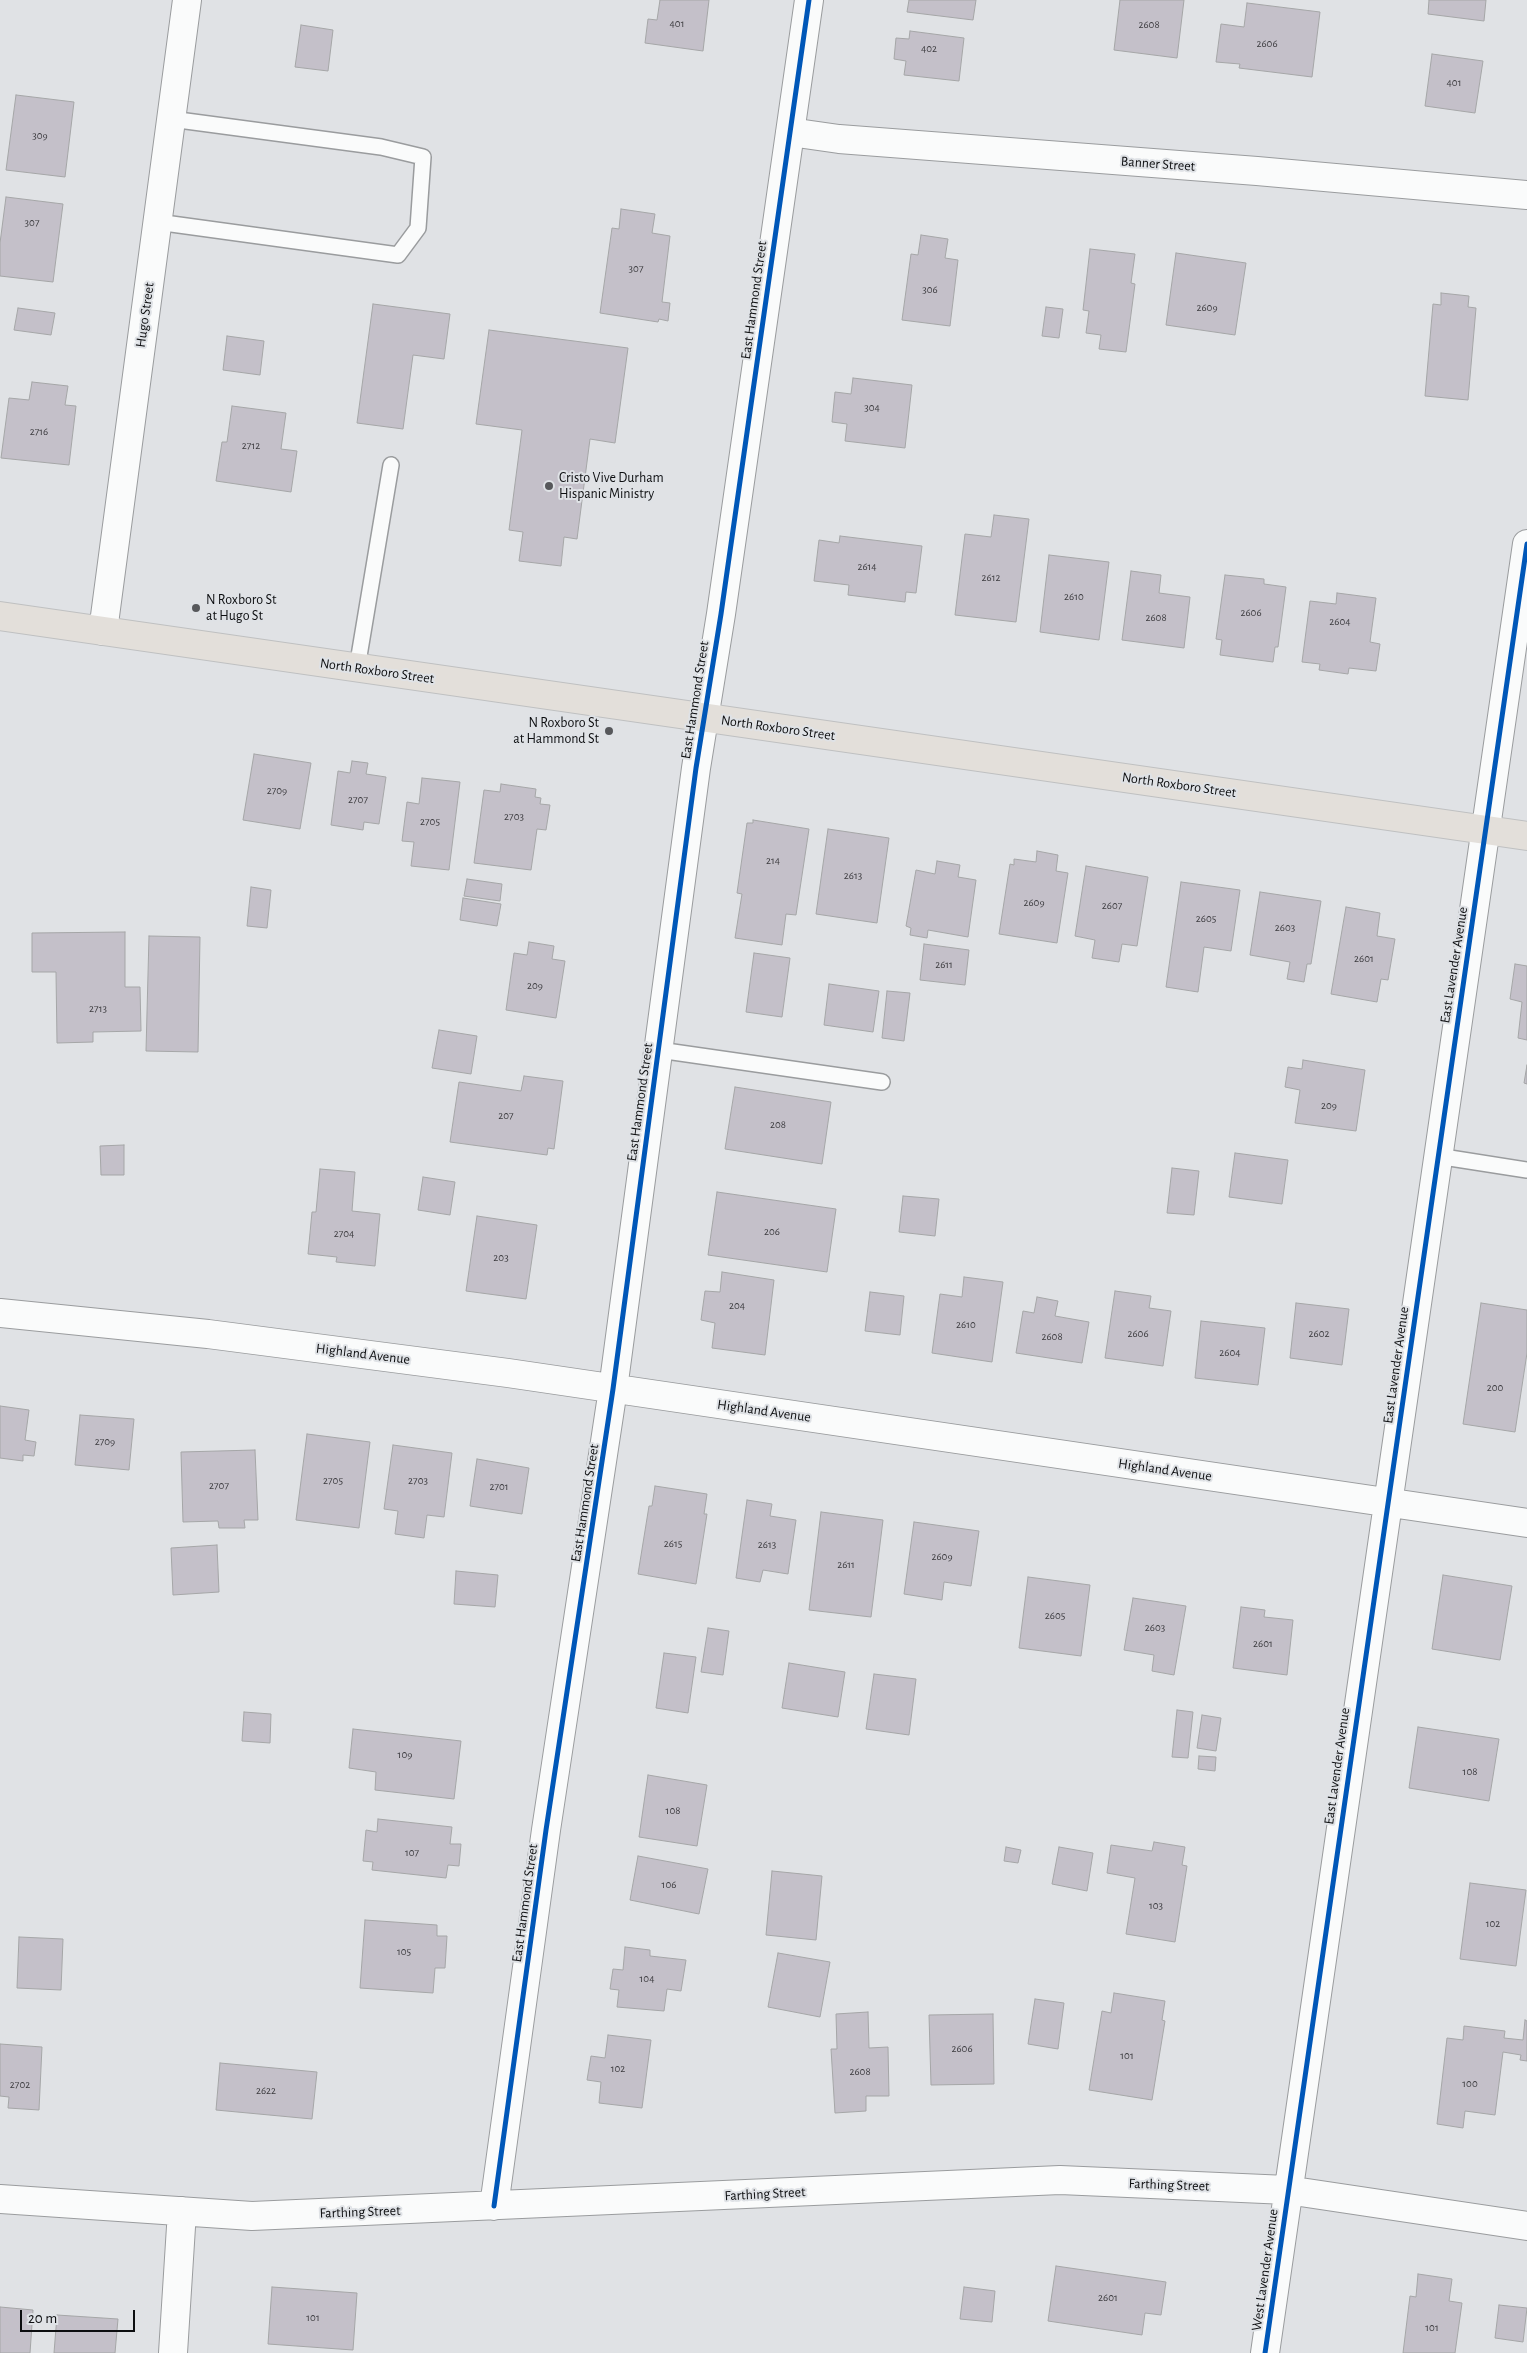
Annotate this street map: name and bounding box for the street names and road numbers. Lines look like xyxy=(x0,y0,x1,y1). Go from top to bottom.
street label: Banner Street xyxy=(1120,153,1196,175)
street label: East Hammond Street xyxy=(737,240,771,360)
street label: Hugo Street xyxy=(132,281,158,349)
street label: East Hammond Street xyxy=(677,640,713,760)
street label: North Roxboro Street xyxy=(319,655,435,687)
street label: North Roxboro Street xyxy=(720,712,836,744)
street label: North Roxboro Street xyxy=(1121,769,1237,801)
street label: East Lavender Avenue xyxy=(1436,906,1472,1024)
street label: East Hammond Street xyxy=(623,1042,657,1162)
street label: East Lavender Avenue xyxy=(1379,1306,1413,1424)
street label: Highland Avenue xyxy=(315,1340,411,1368)
street label: Highland Avenue xyxy=(716,1396,812,1426)
street label: East Hammond Street xyxy=(567,1443,603,1563)
street label: Highland Avenue xyxy=(1117,1455,1213,1485)
street label: East Lavender Avenue xyxy=(1320,1707,1354,1825)
street label: East Hammond Street xyxy=(508,1843,542,1963)
street label: Farthing Street xyxy=(1128,2175,1210,2195)
street label: Farthing Street xyxy=(724,2183,806,2205)
street label: Farthing Street xyxy=(319,2202,401,2222)
street label: West Lavender Avenue xyxy=(1248,2208,1282,2332)

